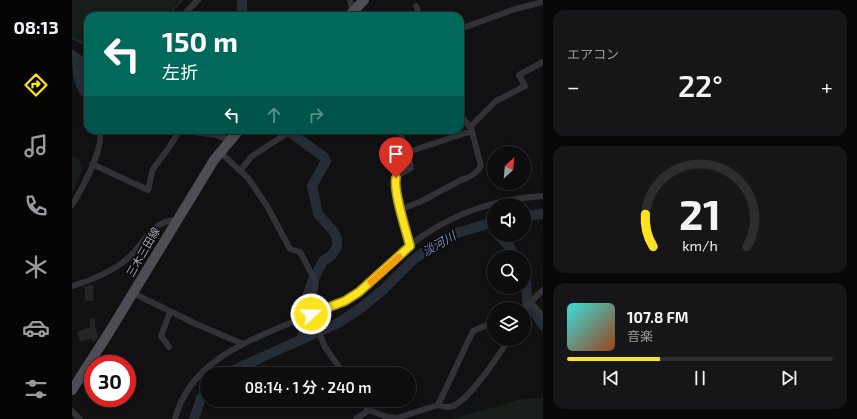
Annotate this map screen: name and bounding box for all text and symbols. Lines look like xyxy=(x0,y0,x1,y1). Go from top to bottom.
text: 08:13 xyxy=(13,16,59,38)
text: 150 m xyxy=(162,24,238,58)
icon: left xyxy=(96,28,148,80)
text: エアコン xyxy=(567,46,619,62)
text: 左折 xyxy=(162,61,198,83)
text: 22° xyxy=(678,67,723,103)
icon: directions xyxy=(22,71,50,99)
text: − xyxy=(567,73,580,99)
text: + xyxy=(821,73,833,99)
icon: left xyxy=(221,104,243,126)
icon: ahead xyxy=(263,104,285,126)
icon: right xyxy=(305,104,327,126)
icon: music xyxy=(22,132,50,160)
pin xyxy=(379,137,413,178)
icon: arrive xyxy=(385,143,407,165)
north arrow xyxy=(487,146,531,190)
map controls xyxy=(487,146,531,346)
text: 21 xyxy=(679,188,721,238)
icon: phone xyxy=(22,192,50,220)
button: sound xyxy=(487,198,531,242)
street label: 三木三田線 xyxy=(123,225,162,279)
water label: 淡河川 xyxy=(419,227,459,258)
text: km/h xyxy=(682,237,718,254)
button: search xyxy=(487,250,531,294)
icon: climate xyxy=(22,253,50,281)
position arrow xyxy=(290,293,332,335)
button: layers xyxy=(487,302,531,346)
text: 107.8 FM xyxy=(627,308,689,326)
icon: car xyxy=(22,314,50,342)
text: 音楽 xyxy=(627,328,653,344)
speed limit sign: 30 xyxy=(84,355,136,407)
icon: previous xyxy=(600,367,622,389)
icon: pause xyxy=(689,367,711,389)
icon: next xyxy=(778,367,800,389)
icon: filters xyxy=(22,375,50,403)
text: 08:14 · 1 分 · 240 m xyxy=(245,378,371,396)

